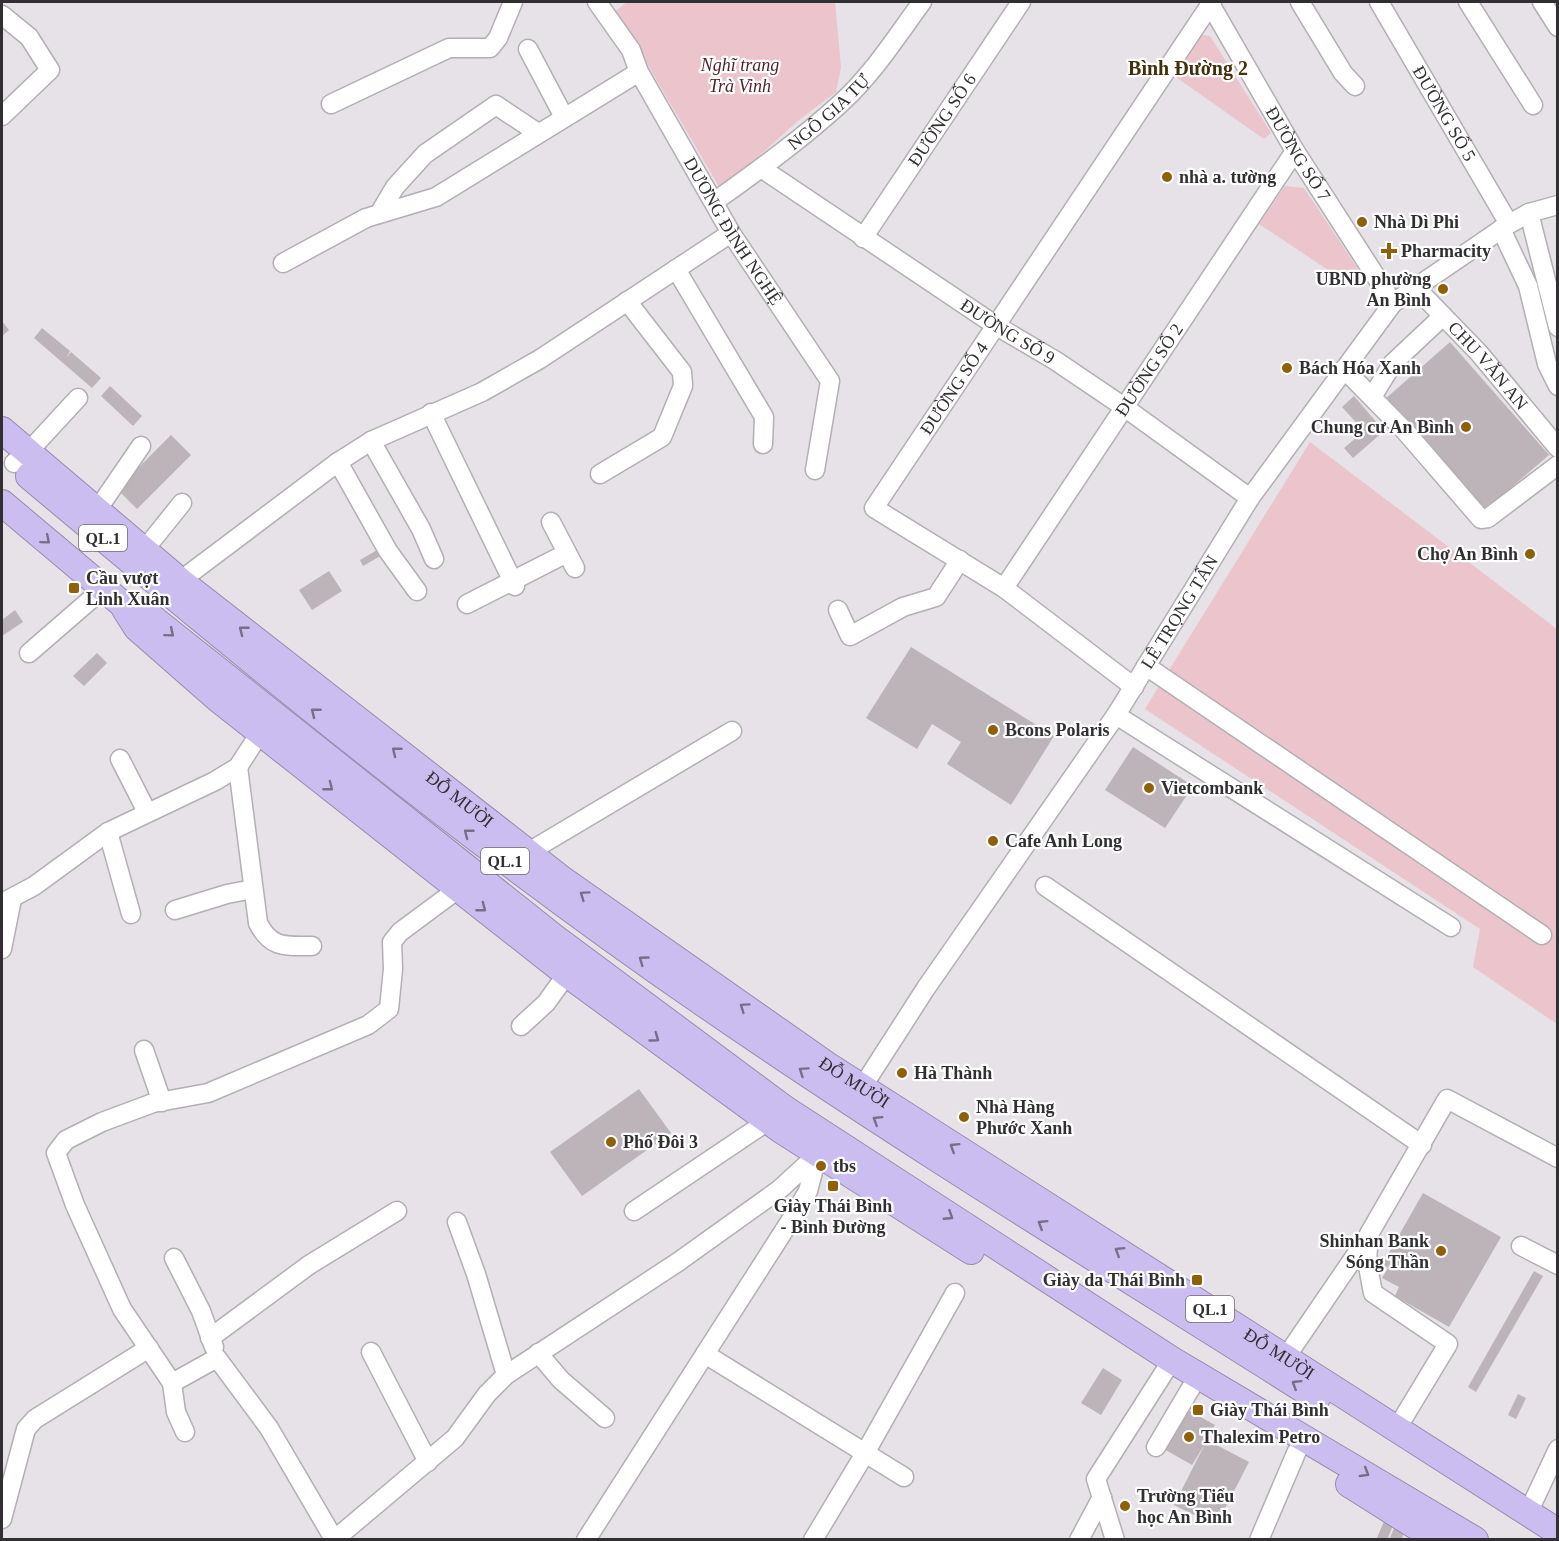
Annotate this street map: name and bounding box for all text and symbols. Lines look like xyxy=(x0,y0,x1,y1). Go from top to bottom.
park label: Nghĩ trang Trà Vinh xyxy=(700,55,779,96)
district label: Bình Đường 2 xyxy=(1128,57,1248,80)
street label: ĐƯỜNG SỐ 5 xyxy=(1409,62,1480,165)
street label: NGÔ GIA TỰ xyxy=(784,70,874,154)
street label: ĐƯỜNG SỐ 6 xyxy=(904,70,980,170)
street label: ĐƯỜNG SỐ 7 xyxy=(1262,103,1335,205)
street label: DƯƠNG ĐÌNH NGHỆ xyxy=(680,154,787,309)
place label: nhà a. tường xyxy=(1179,167,1276,187)
marker: nhà a. tường xyxy=(1160,170,1174,184)
place label: Nhà Dì Phi xyxy=(1374,212,1459,232)
marker: Nhà Dì Phi xyxy=(1355,215,1369,229)
place label: Pharmacity xyxy=(1401,241,1491,261)
marker: Pharmacity xyxy=(1382,244,1396,258)
place label: UBND phường An Bình xyxy=(1316,269,1431,310)
marker: UBND phường An Bình xyxy=(1436,282,1450,296)
street label: ĐƯỜNG SỐ 9 xyxy=(957,295,1058,368)
street label: CHU VĂN AN xyxy=(1444,317,1532,414)
street label: ĐƯỜNG SỐ 2 xyxy=(1111,320,1187,420)
street label: ĐƯỜNG SỐ 4 xyxy=(916,338,992,438)
place label: Bách Hóa Xanh xyxy=(1299,358,1421,378)
marker: Bách Hóa Xanh xyxy=(1280,361,1294,375)
place label: Chung cư An Bình xyxy=(1311,417,1454,437)
marker: Chung cư An Bình xyxy=(1459,420,1473,434)
road number: QL.1 xyxy=(79,525,127,551)
one-way arrow xyxy=(40,533,51,544)
place label: Chợ An Bình xyxy=(1417,544,1518,564)
marker: Chợ An Bình xyxy=(1523,547,1537,561)
street label: LÊ TRỌNG TẤN xyxy=(1137,552,1222,672)
place label: Cầu vượt Linh Xuân xyxy=(86,568,170,609)
marker: Cầu vượt Linh Xuân xyxy=(67,581,81,595)
one-way arrow xyxy=(163,625,174,636)
one-way arrow xyxy=(239,627,250,638)
one-way arrow xyxy=(311,708,322,719)
place label: Bcons Polaris xyxy=(1005,720,1110,740)
marker: Bcons Polaris xyxy=(986,723,1000,737)
one-way arrow xyxy=(392,747,403,758)
street label: ĐỖ MƯỜI xyxy=(422,767,497,832)
place label: Vietcombank xyxy=(1161,778,1263,798)
one-way arrow xyxy=(322,780,333,791)
marker: Vietcombank xyxy=(1142,781,1156,795)
one-way arrow xyxy=(464,829,475,840)
place label: Cafe Anh Long xyxy=(1005,831,1122,851)
marker: Cafe Anh Long xyxy=(986,834,1000,848)
road number: QL.1 xyxy=(481,848,529,874)
one-way arrow xyxy=(580,891,591,902)
one-way arrow xyxy=(475,901,486,912)
one-way arrow xyxy=(638,956,649,967)
one-way arrow xyxy=(740,1003,751,1014)
one-way arrow xyxy=(648,1031,659,1042)
street label: ĐỖ MƯỜI xyxy=(815,1053,893,1112)
place label: Hà Thành xyxy=(914,1063,992,1083)
marker: Hà Thành xyxy=(895,1066,909,1080)
one-way arrow xyxy=(799,1067,810,1078)
place label: Nhà Hàng Phước Xanh xyxy=(976,1097,1072,1138)
marker: Nhà Hàng Phước Xanh xyxy=(957,1110,971,1124)
one-way arrow xyxy=(873,1116,884,1127)
place label: Phố Đôi 3 xyxy=(623,1132,698,1152)
marker: Phố Đôi 3 xyxy=(604,1135,618,1149)
one-way arrow xyxy=(950,1143,961,1154)
place label: tbs xyxy=(833,1156,856,1176)
marker: tbs xyxy=(814,1159,828,1173)
marker: Giày Thái Bình - Bình Đường xyxy=(826,1179,840,1193)
place label: Giày Thái Bình - Bình Đường xyxy=(774,1196,892,1237)
one-way arrow xyxy=(942,1209,953,1220)
one-way arrow xyxy=(1038,1220,1048,1232)
place label: Shinhan Bank Sóng Thần xyxy=(1319,1231,1429,1272)
marker: Shinhan Bank Sóng Thần xyxy=(1434,1244,1448,1258)
one-way arrow xyxy=(1115,1247,1125,1259)
place label: Giày da Thái Bình xyxy=(1043,1270,1185,1290)
marker: Giày da Thái Bình xyxy=(1190,1273,1204,1287)
road number: QL.1 xyxy=(1186,1296,1234,1322)
street label: ĐỖ MƯỜI xyxy=(1240,1324,1318,1384)
one-way arrow xyxy=(1291,1381,1302,1392)
place label: Giày Thái Bình xyxy=(1210,1400,1329,1420)
marker: Giày Thái Bình xyxy=(1191,1403,1205,1417)
place label: Thalexim Petro xyxy=(1201,1427,1320,1447)
marker: Thalexim Petro xyxy=(1182,1430,1196,1444)
one-way arrow xyxy=(1359,1466,1369,1478)
place label: Trường Tiểu học An Bình xyxy=(1137,1486,1234,1527)
marker: Trường Tiểu học An Bình xyxy=(1118,1499,1132,1513)

